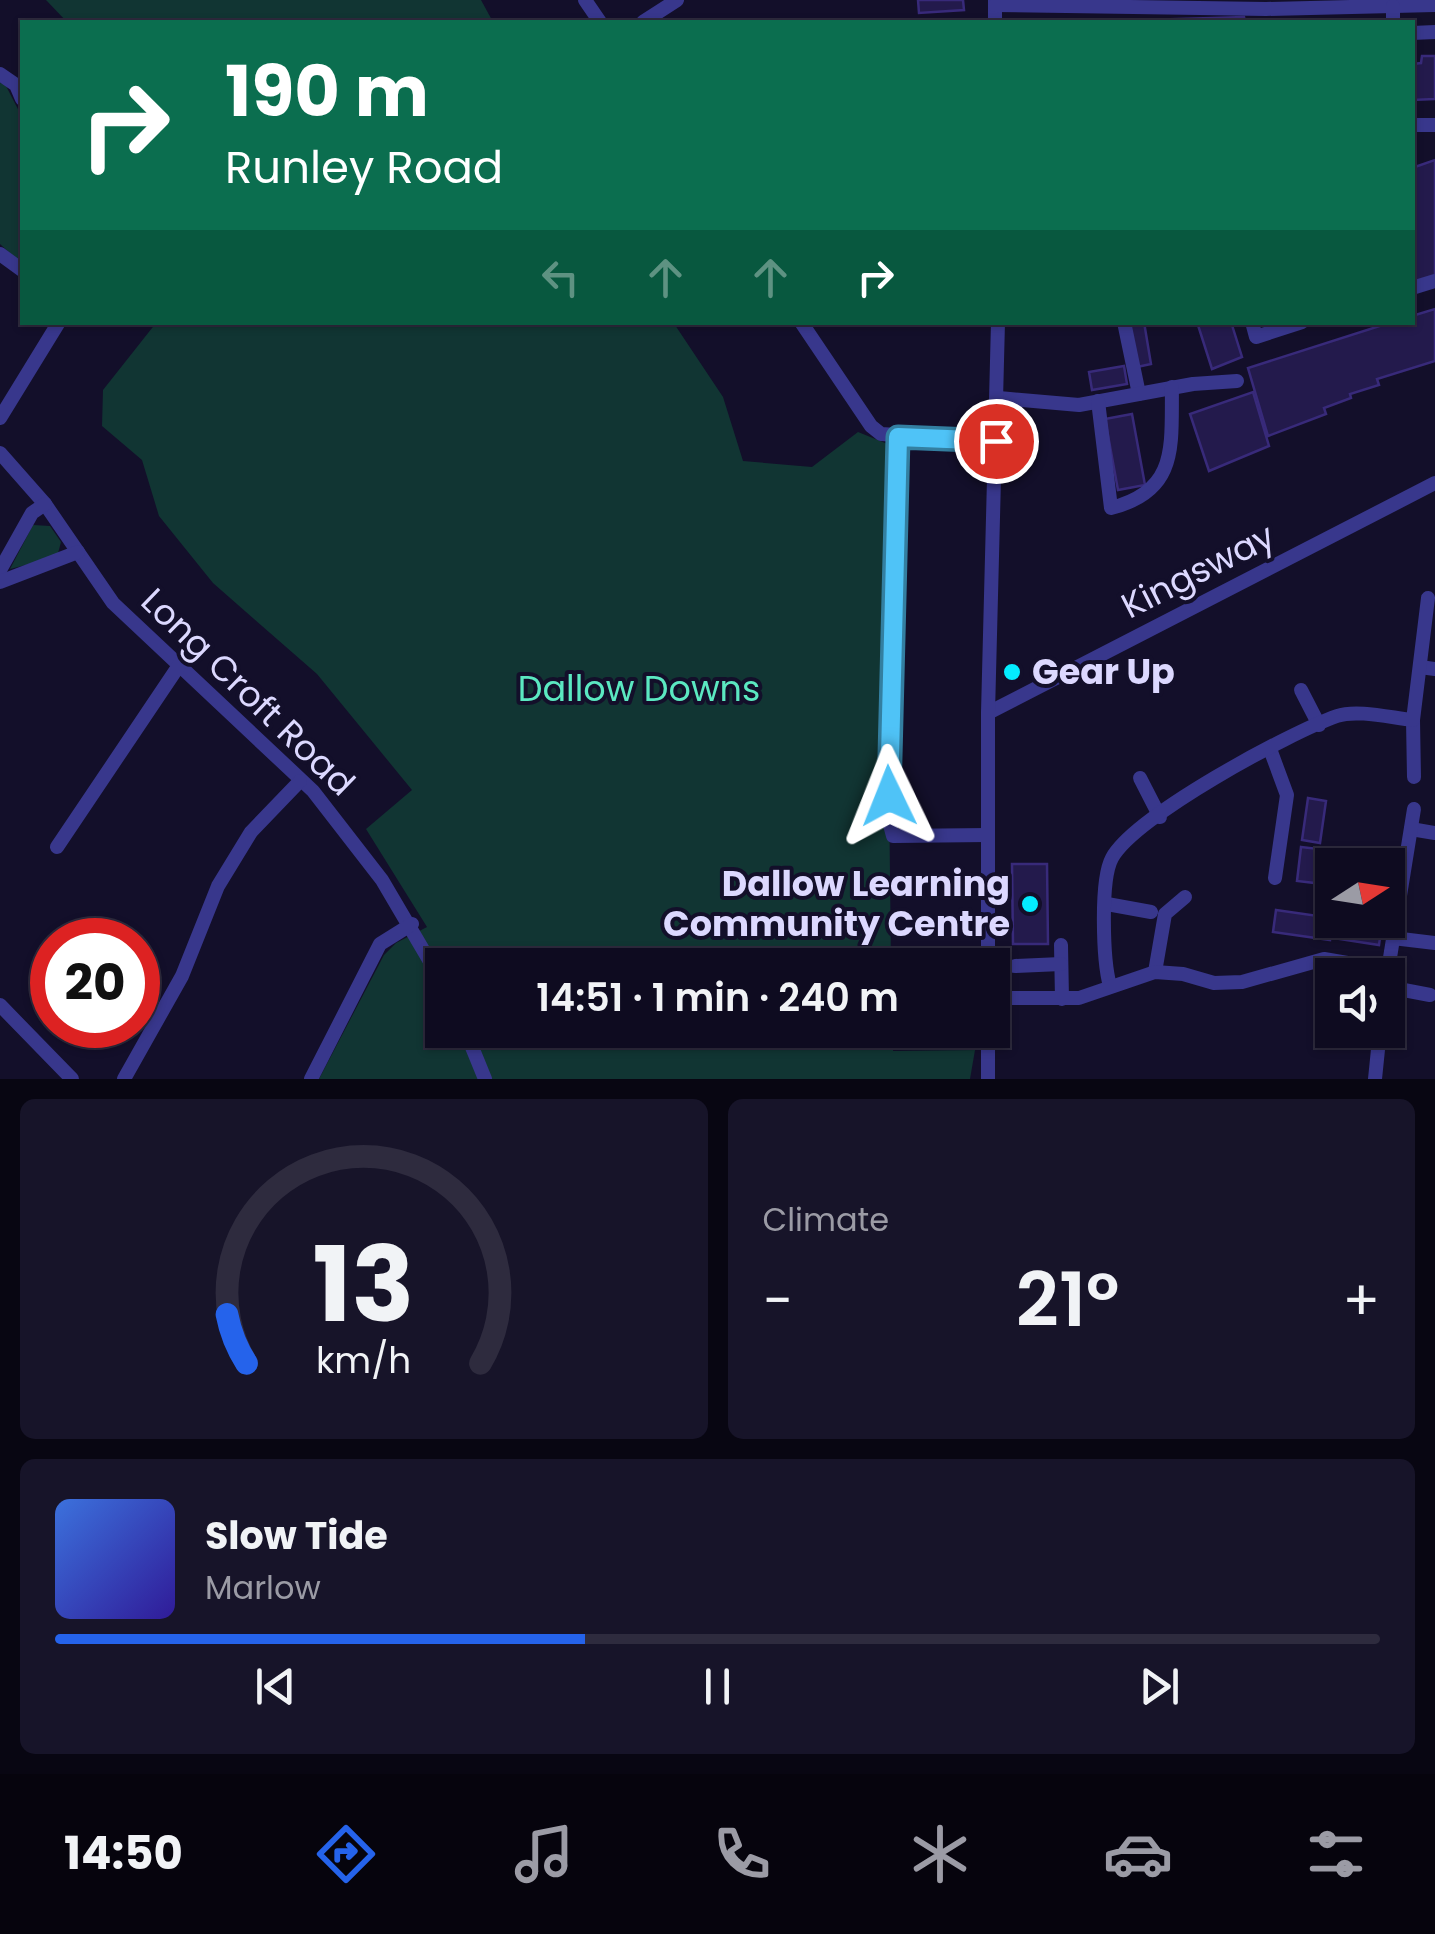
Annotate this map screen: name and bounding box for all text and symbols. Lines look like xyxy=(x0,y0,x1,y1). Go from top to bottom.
text: 190 m xyxy=(225,42,429,141)
icon: right xyxy=(60,60,190,190)
text: Runley Road xyxy=(225,136,503,199)
icon: left xyxy=(533,250,588,305)
icon: ahead xyxy=(638,250,693,305)
icon: ahead xyxy=(743,250,798,305)
icon: right xyxy=(848,250,903,305)
pin xyxy=(954,399,1039,484)
icon: arrive xyxy=(969,414,1024,469)
street label: Kingsway xyxy=(1113,511,1283,630)
street label: Long Croft Road xyxy=(131,577,366,807)
place label: Gear Up xyxy=(1032,647,1175,696)
marker: Gear Up xyxy=(1001,661,1023,683)
park label: Dallow Downs xyxy=(518,664,760,713)
position arrow xyxy=(837,744,941,848)
north arrow xyxy=(1315,848,1405,938)
map controls xyxy=(1315,848,1405,1048)
place label: Dallow Learning Community Centre xyxy=(663,859,1010,948)
marker: Dallow Learning Community Centre xyxy=(1019,893,1041,915)
speed limit sign: 20 xyxy=(30,918,160,1048)
button: sound xyxy=(1315,958,1405,1048)
text: 14:51 · 1 min · 240 m xyxy=(536,971,899,1024)
text: Climate xyxy=(763,1197,889,1242)
text: 13 xyxy=(313,1212,415,1357)
text: 21° xyxy=(1016,1247,1119,1352)
text: − xyxy=(763,1262,793,1339)
text: + xyxy=(1342,1262,1380,1339)
text: km/h xyxy=(316,1335,411,1386)
text: Slow Tide xyxy=(205,1509,388,1562)
text: Marlow xyxy=(205,1565,321,1610)
icon: previous xyxy=(248,1659,303,1714)
icon: pause xyxy=(690,1659,745,1714)
icon: next xyxy=(1132,1659,1187,1714)
icon: directions xyxy=(311,1819,381,1889)
icon: music xyxy=(509,1819,579,1889)
icon: phone xyxy=(707,1819,777,1889)
icon: climate xyxy=(905,1819,975,1889)
icon: car xyxy=(1103,1819,1173,1889)
icon: filters xyxy=(1301,1819,1371,1889)
text: 14:50 xyxy=(64,1822,183,1885)

